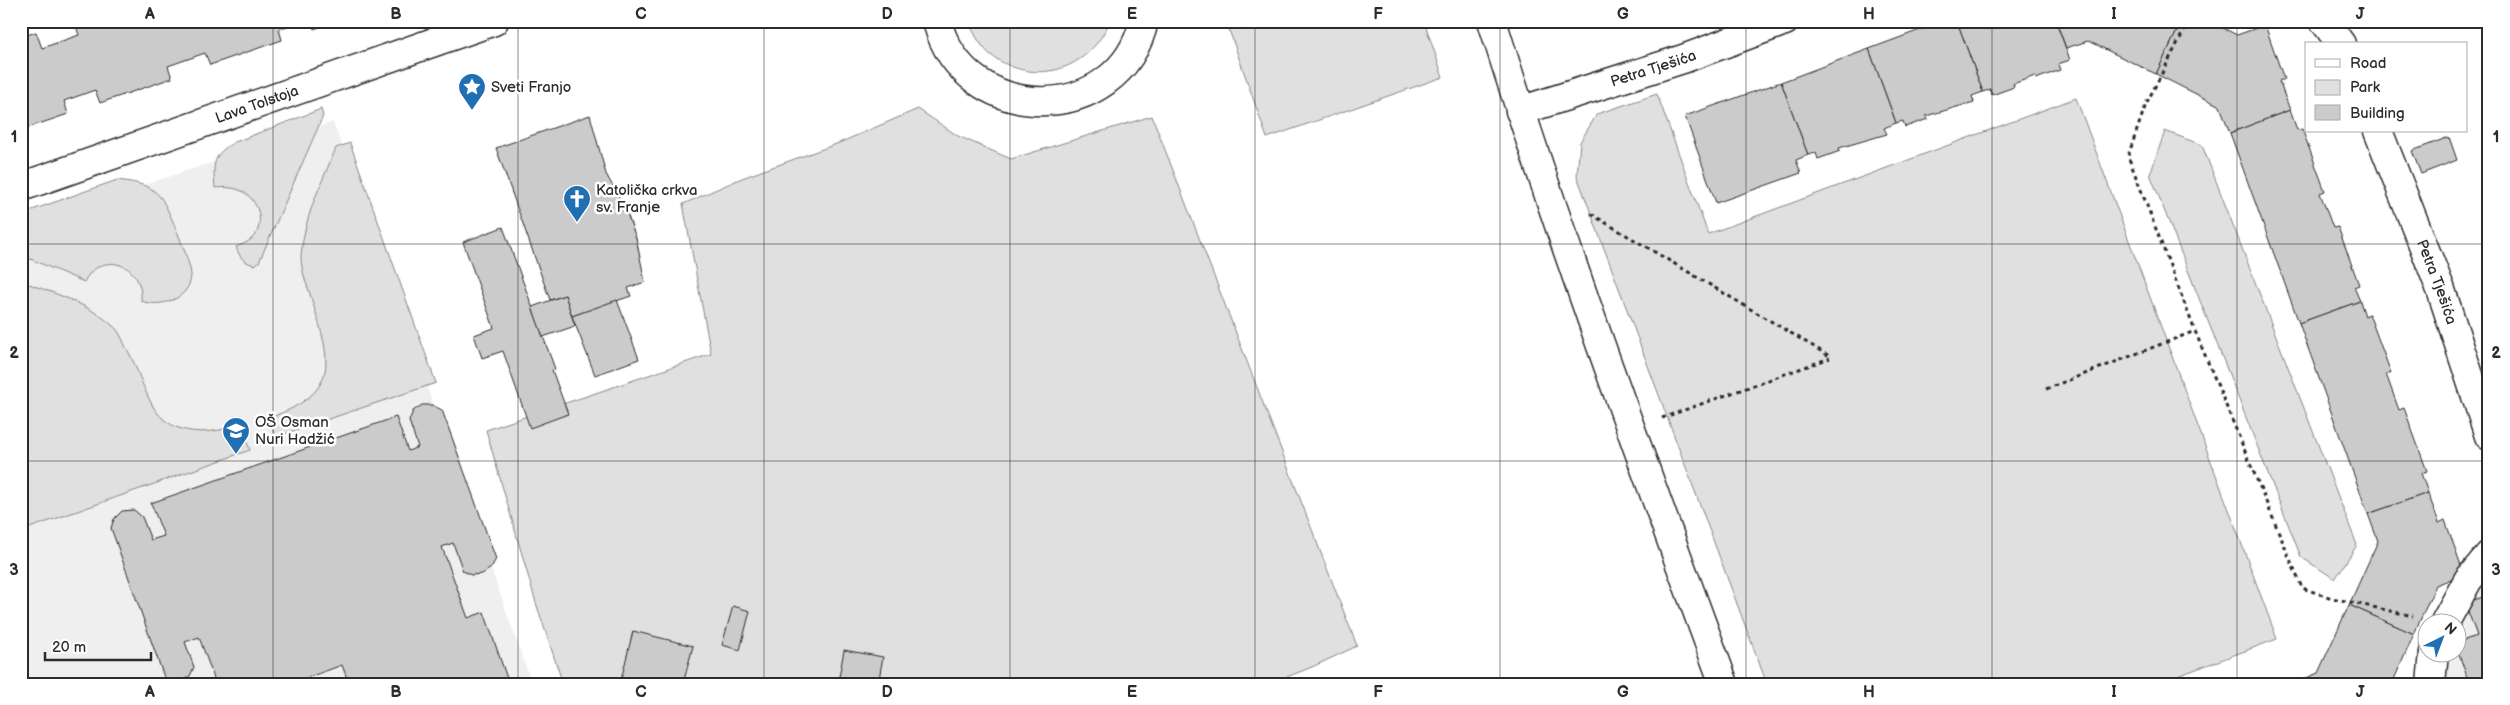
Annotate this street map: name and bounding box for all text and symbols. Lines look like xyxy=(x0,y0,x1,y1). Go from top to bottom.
text: A xyxy=(144,5,155,24)
text: B xyxy=(390,5,402,24)
text: C xyxy=(635,5,647,24)
text: D xyxy=(881,5,893,24)
text: E xyxy=(1127,5,1137,24)
text: F xyxy=(1373,5,1383,24)
text: G xyxy=(1617,5,1629,24)
text: H xyxy=(1863,5,1875,24)
text: I xyxy=(2111,5,2117,24)
text: J xyxy=(2356,5,2365,24)
legend xyxy=(2305,42,2468,132)
street label: Petra Tješića xyxy=(1608,45,1699,91)
text: Road xyxy=(2350,54,2386,73)
place icon: Sveti Franjo xyxy=(457,72,487,111)
place label: Sveti Franjo xyxy=(491,78,571,97)
text: Park xyxy=(2350,78,2381,97)
street label: Lava Tolstoja xyxy=(213,81,301,128)
text: Building xyxy=(2350,104,2405,123)
text: 1 xyxy=(11,128,17,147)
text: 1 xyxy=(2493,128,2499,147)
place label: Katolička crkva sv. Franje xyxy=(596,181,698,217)
church icon: Katolička crkva sv. Franje xyxy=(562,184,592,223)
street label: Petra Tješića xyxy=(2412,237,2461,327)
text: 2 xyxy=(9,344,19,363)
text: 2 xyxy=(2491,344,2501,363)
place label: OŠ Osman Nuri Hadžić xyxy=(255,413,335,449)
school or university icon: OŠ Osman Nuri Hadžić xyxy=(221,416,251,455)
text: 3 xyxy=(9,561,19,580)
text: 3 xyxy=(2491,561,2501,580)
north arrow xyxy=(2418,612,2468,662)
text: N xyxy=(2441,619,2460,639)
scale bar xyxy=(45,630,151,662)
text: 20 m xyxy=(52,638,86,657)
text: A xyxy=(144,683,155,702)
text: B xyxy=(390,683,402,702)
text: C xyxy=(635,683,647,702)
text: D xyxy=(881,683,893,702)
text: E xyxy=(1127,683,1137,702)
text: F xyxy=(1373,683,1383,702)
text: G xyxy=(1617,683,1629,702)
text: H xyxy=(1863,683,1875,702)
text: I xyxy=(2111,683,2117,702)
text: J xyxy=(2356,683,2365,702)

